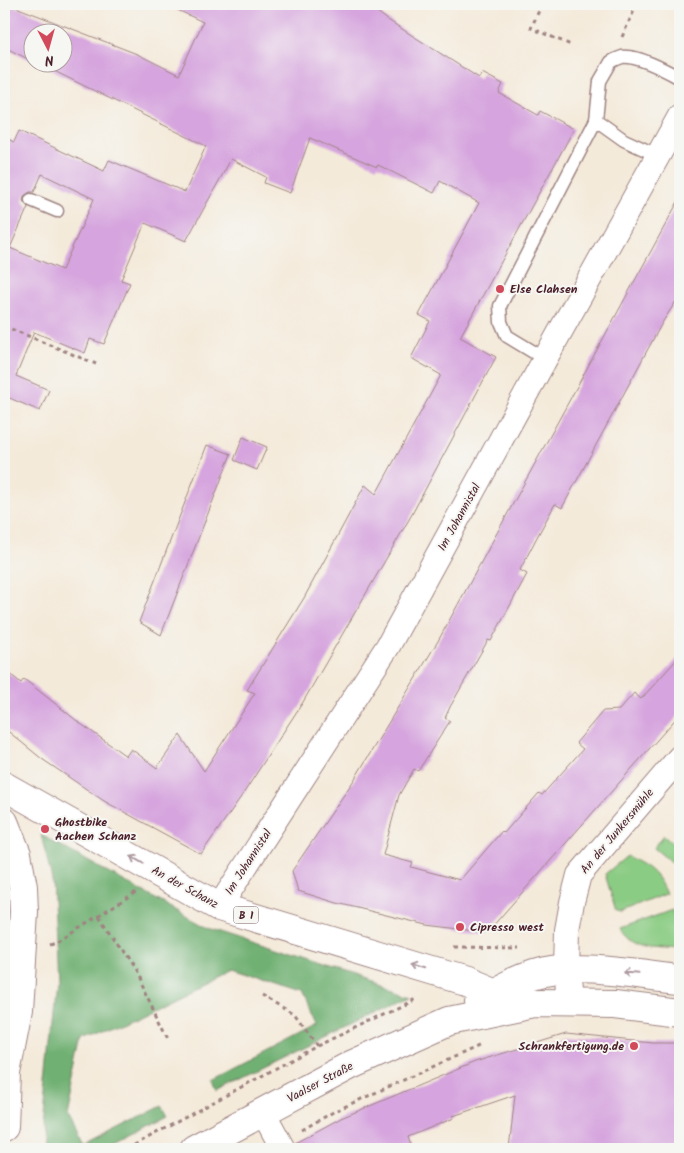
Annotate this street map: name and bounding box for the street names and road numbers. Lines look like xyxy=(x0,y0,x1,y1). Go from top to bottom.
street label: Im Johannistal xyxy=(433,480,486,555)
street label: An der Junkersmühle xyxy=(576,784,659,878)
street label: Im Johannistal xyxy=(220,826,277,899)
street label: An der Schanz xyxy=(148,861,222,914)
road number: B 1 xyxy=(234,906,258,924)
street label: Vaalser Straße xyxy=(284,1057,357,1108)

